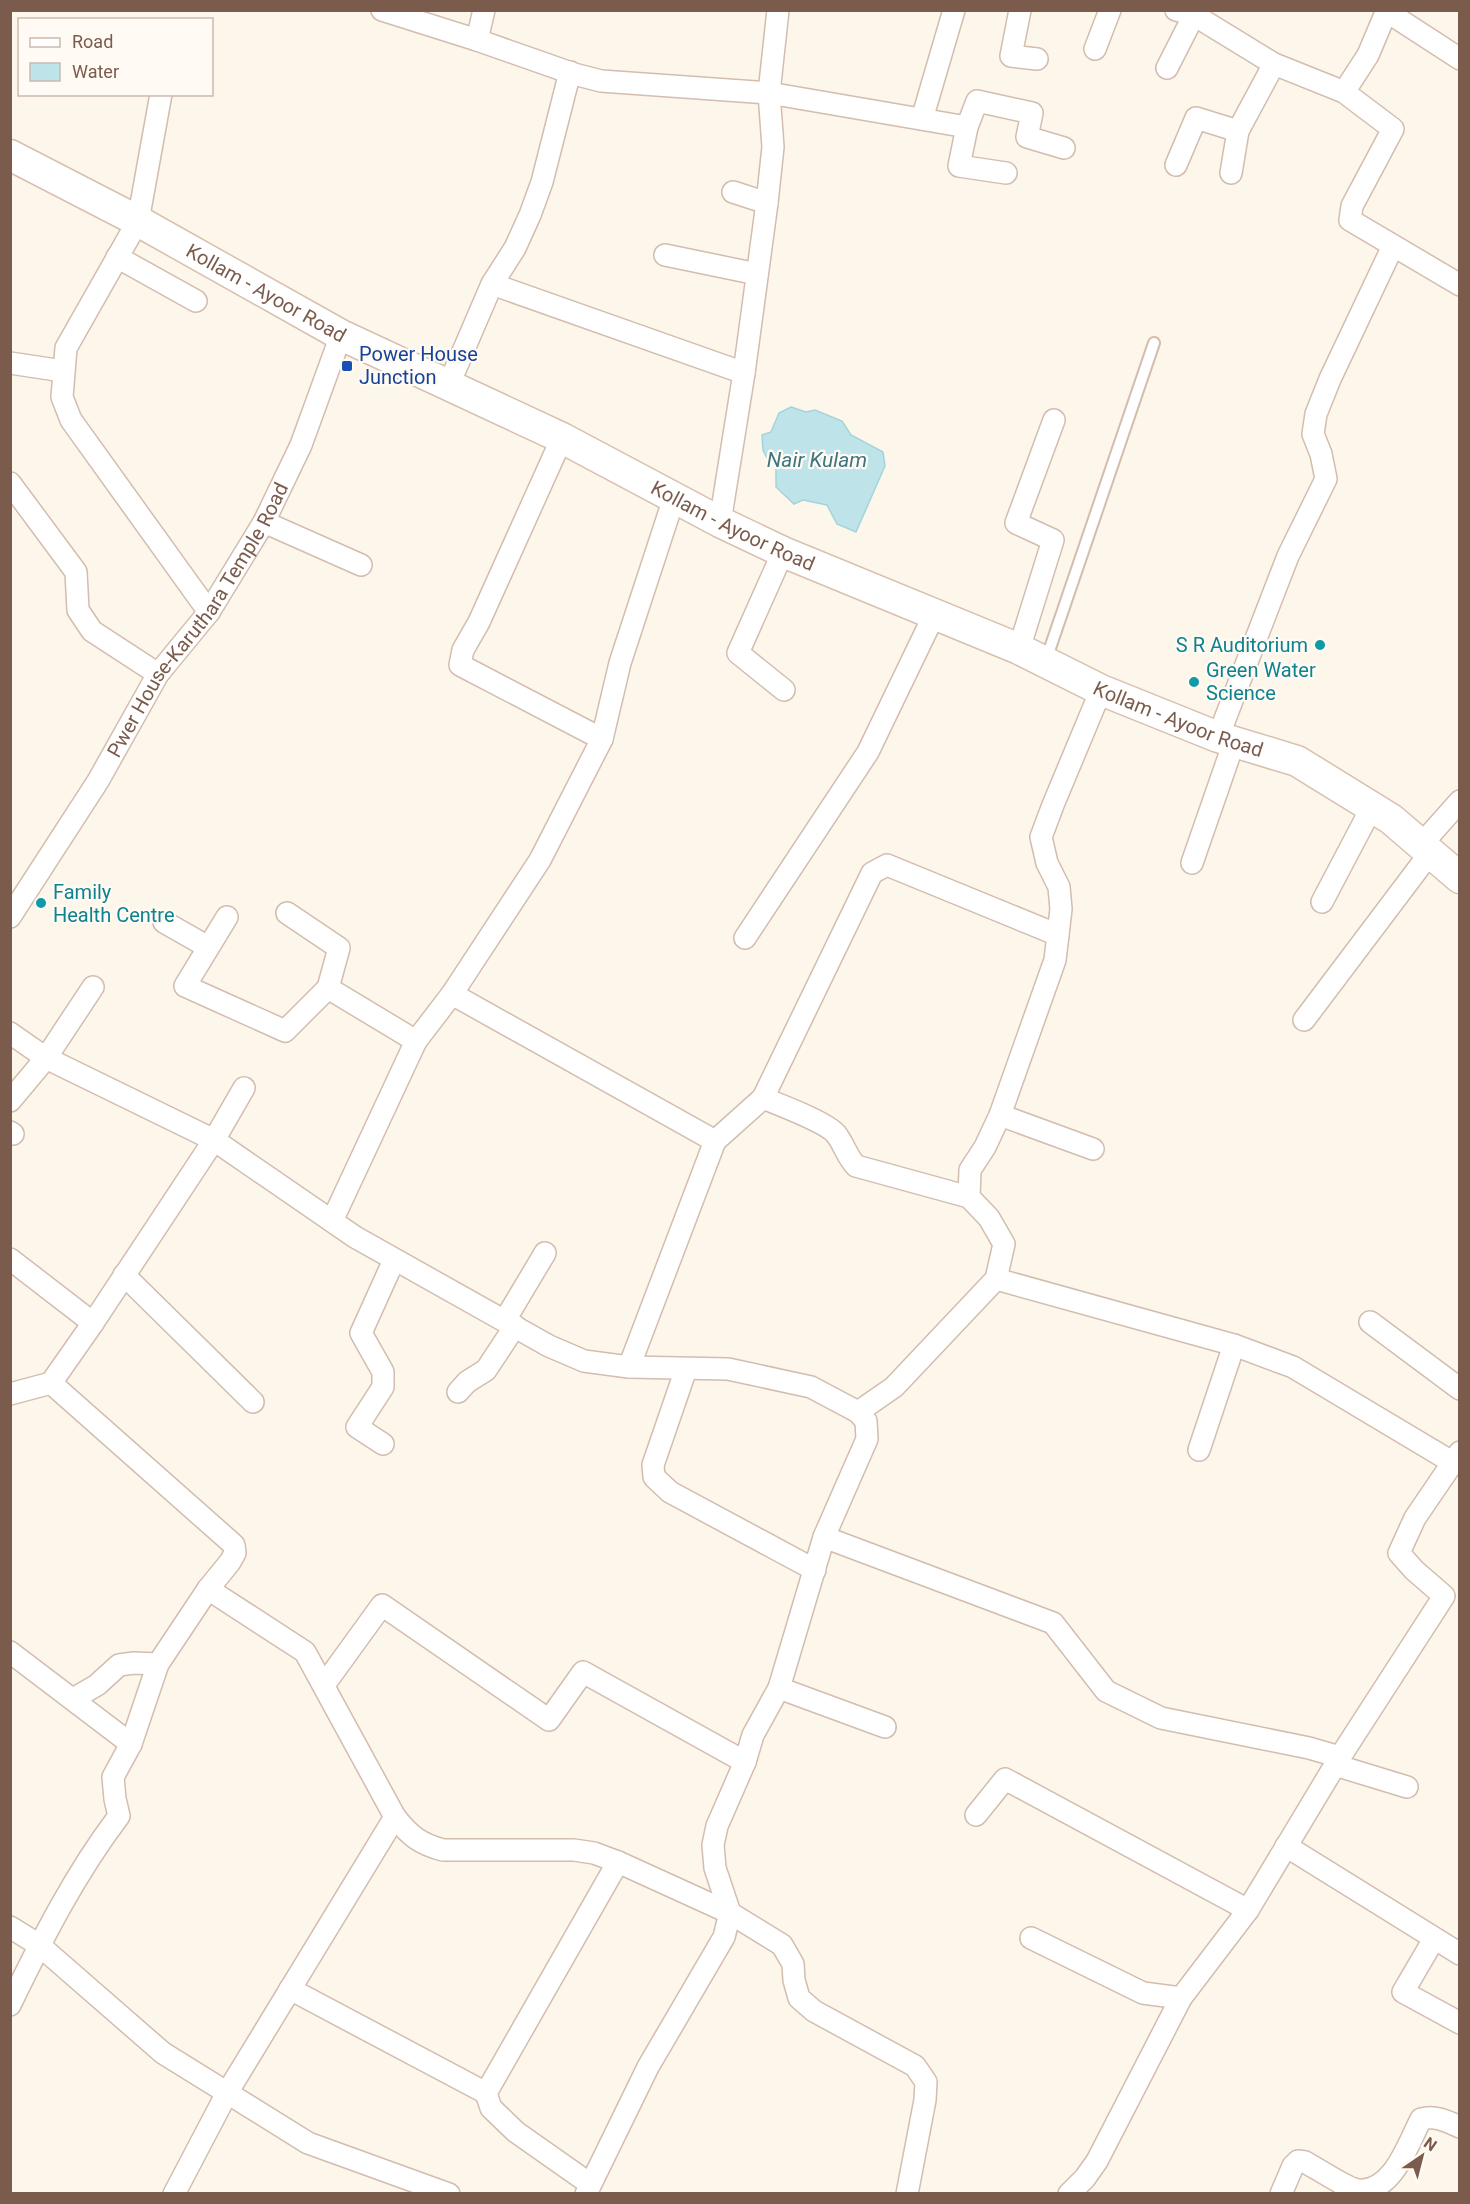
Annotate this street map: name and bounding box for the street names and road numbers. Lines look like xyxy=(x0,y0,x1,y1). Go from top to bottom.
street label: Kollam - Ayoor Road xyxy=(182,239,350,347)
street label: Kollam - Ayoor Road xyxy=(647,476,819,576)
street label: Pwer House-Karuthara Temple Road xyxy=(102,479,293,761)
street label: Kollam - Ayoor Road xyxy=(1089,676,1266,762)

